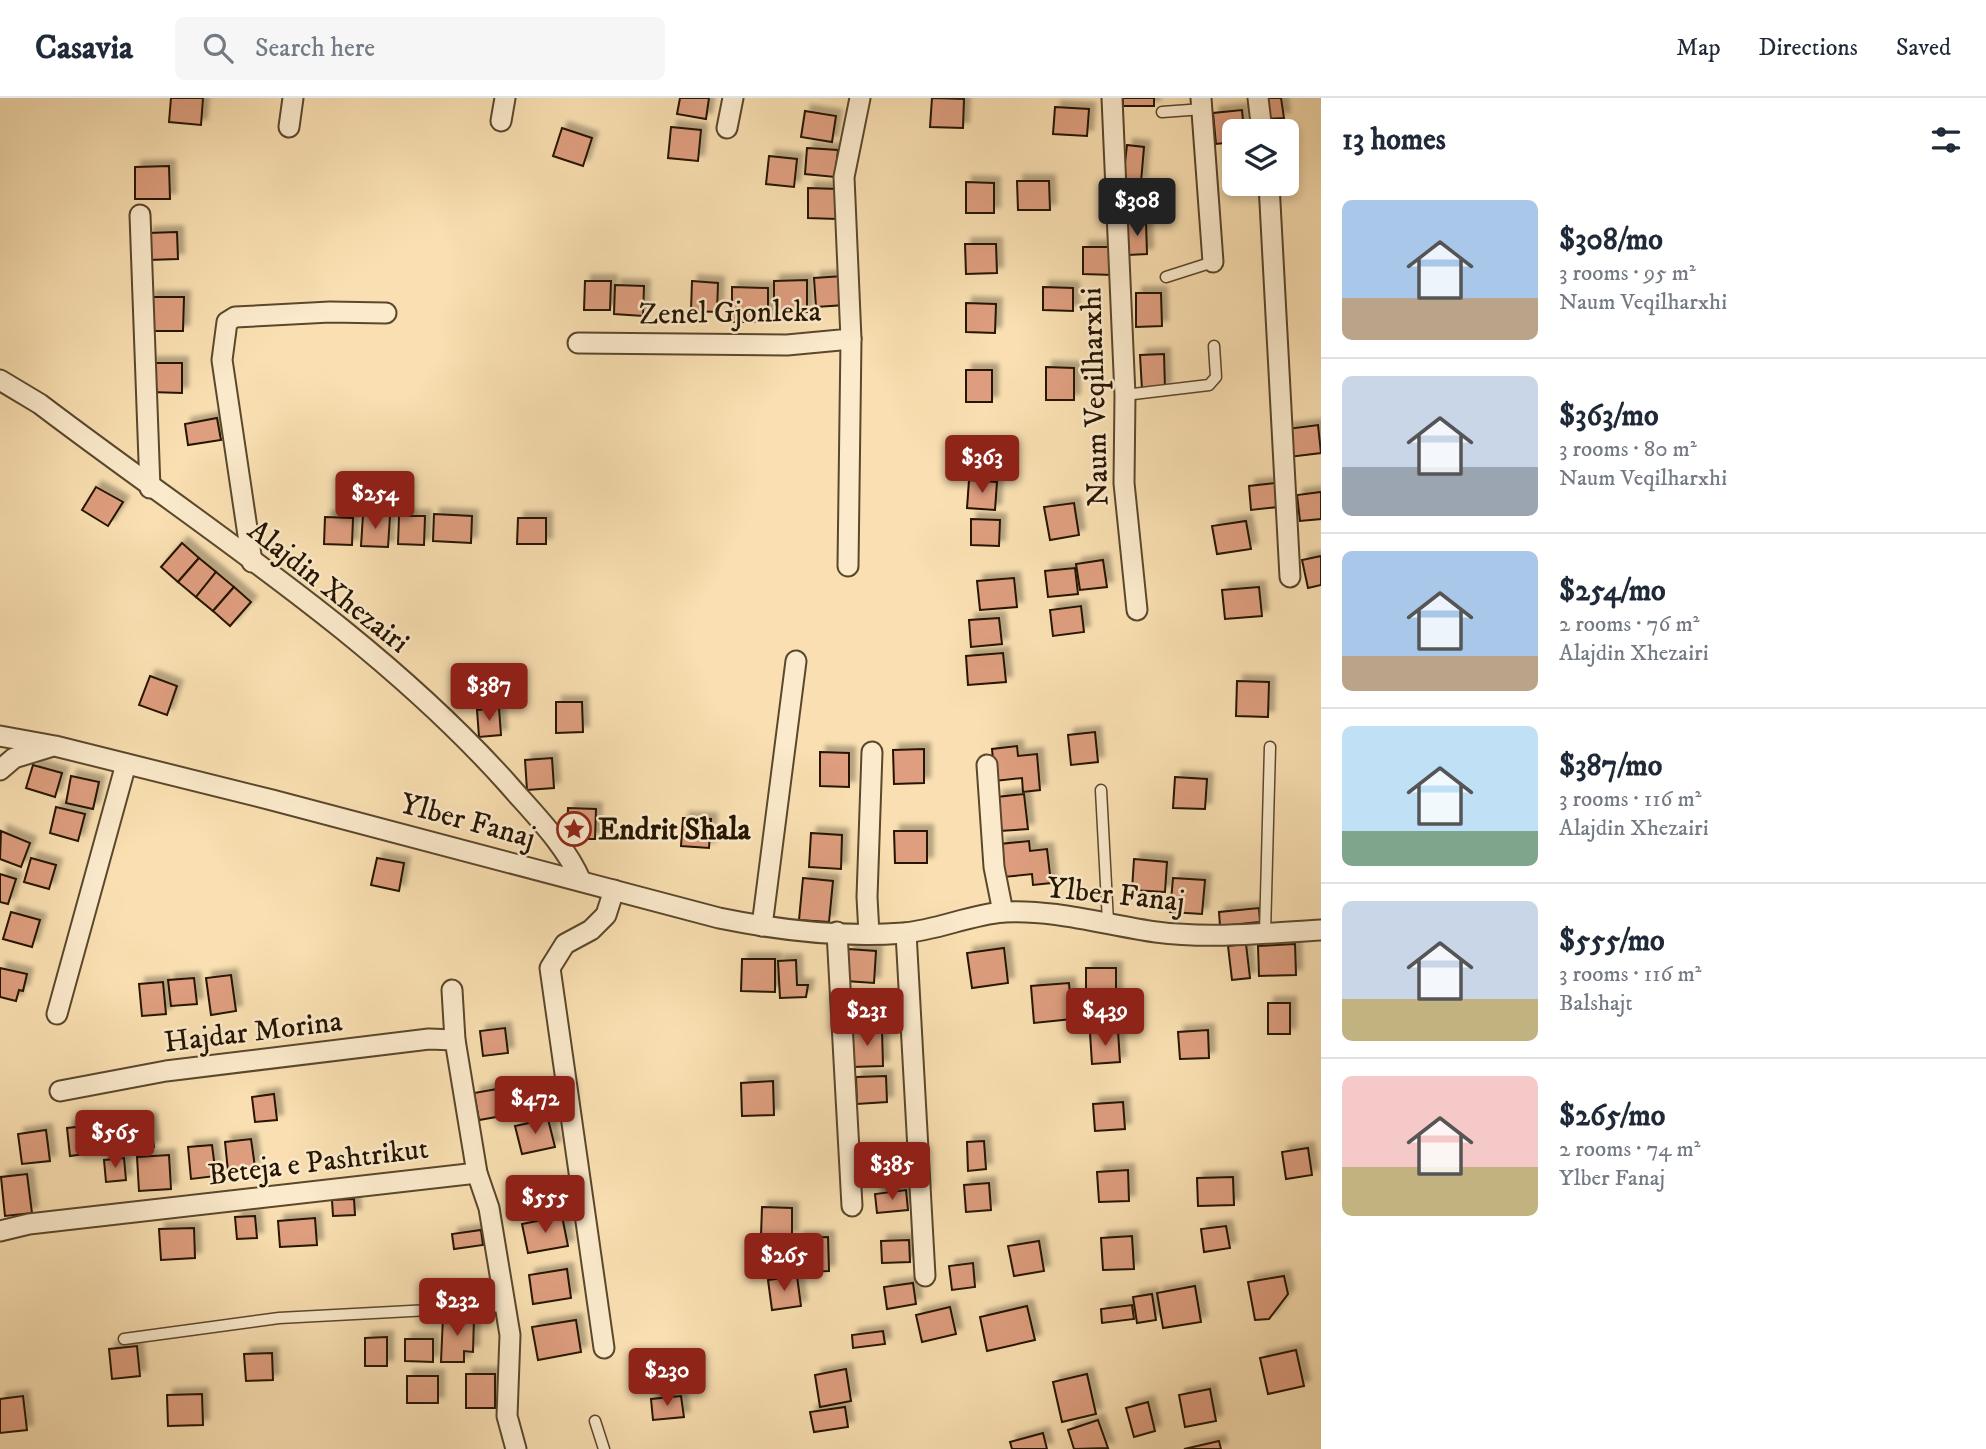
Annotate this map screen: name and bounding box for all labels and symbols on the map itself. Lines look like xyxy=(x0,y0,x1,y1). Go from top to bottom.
pin: $308 xyxy=(1096,178,1178,238)
street label: Naum Veqilharxhi xyxy=(1073,287,1118,507)
street label: Zenel Gjonleka xyxy=(638,293,822,334)
pin: $363 xyxy=(941,436,1023,495)
pin: $254 xyxy=(334,472,416,531)
street label: Alajdin Xhezairi xyxy=(240,513,416,662)
pin: $387 xyxy=(448,664,530,723)
street label: Ylber Fanaj xyxy=(396,786,539,857)
place icon: Endrit Shala xyxy=(555,810,593,848)
place label: Endrit Shala xyxy=(598,812,752,849)
street label: Ylber Fanaj xyxy=(1045,870,1187,921)
pin: $231 xyxy=(826,988,908,1048)
pin: $439 xyxy=(1064,988,1146,1048)
street label: Hajdar Morina xyxy=(162,1003,345,1062)
pin: $472 xyxy=(494,1076,576,1136)
pin: $565 xyxy=(74,1110,156,1170)
street label: Beteja e Pashtrikut xyxy=(206,1131,430,1194)
pin: $385 xyxy=(851,1142,933,1202)
pin: $555 xyxy=(504,1176,586,1235)
pin: $265 xyxy=(743,1234,825,1293)
pin: $232 xyxy=(416,1278,498,1338)
pin: $230 xyxy=(626,1348,708,1408)

